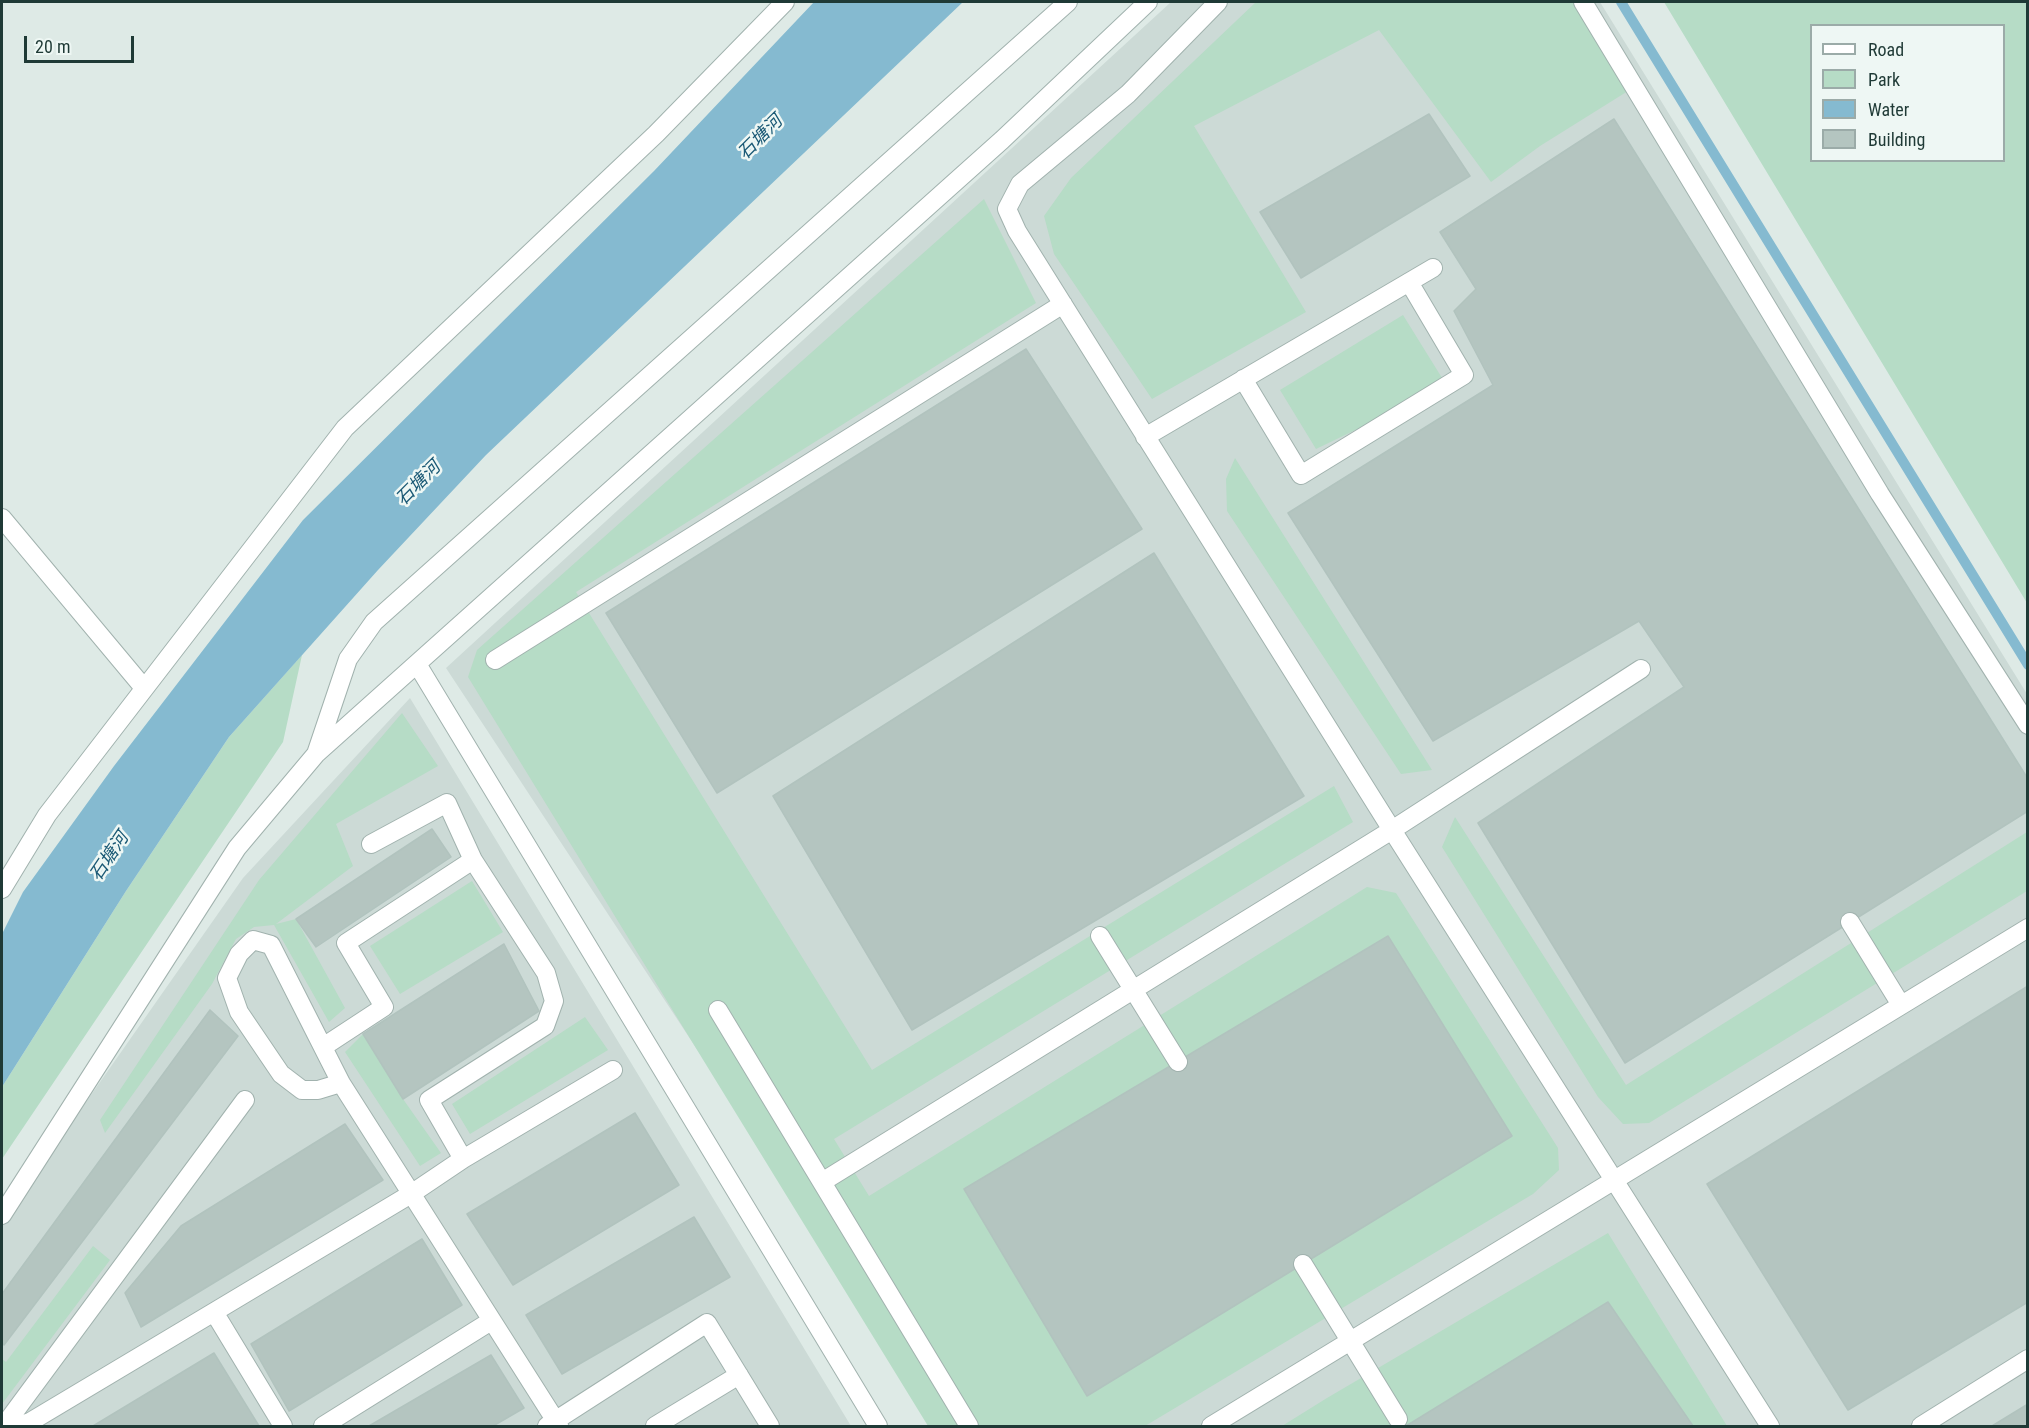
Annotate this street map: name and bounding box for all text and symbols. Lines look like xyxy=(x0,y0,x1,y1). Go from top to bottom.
scale bar xyxy=(27,24,136,62)
legend xyxy=(1810,24,2005,162)
text: 20 m xyxy=(35,36,70,57)
text: Road xyxy=(1868,39,1904,60)
text: Park xyxy=(1868,69,1900,90)
text: Water xyxy=(1868,99,1909,120)
water label: 石塘河 xyxy=(734,111,788,165)
text: Building xyxy=(1868,129,1925,150)
water label: 石塘河 xyxy=(392,457,446,511)
water label: 石塘河 xyxy=(86,829,134,885)

